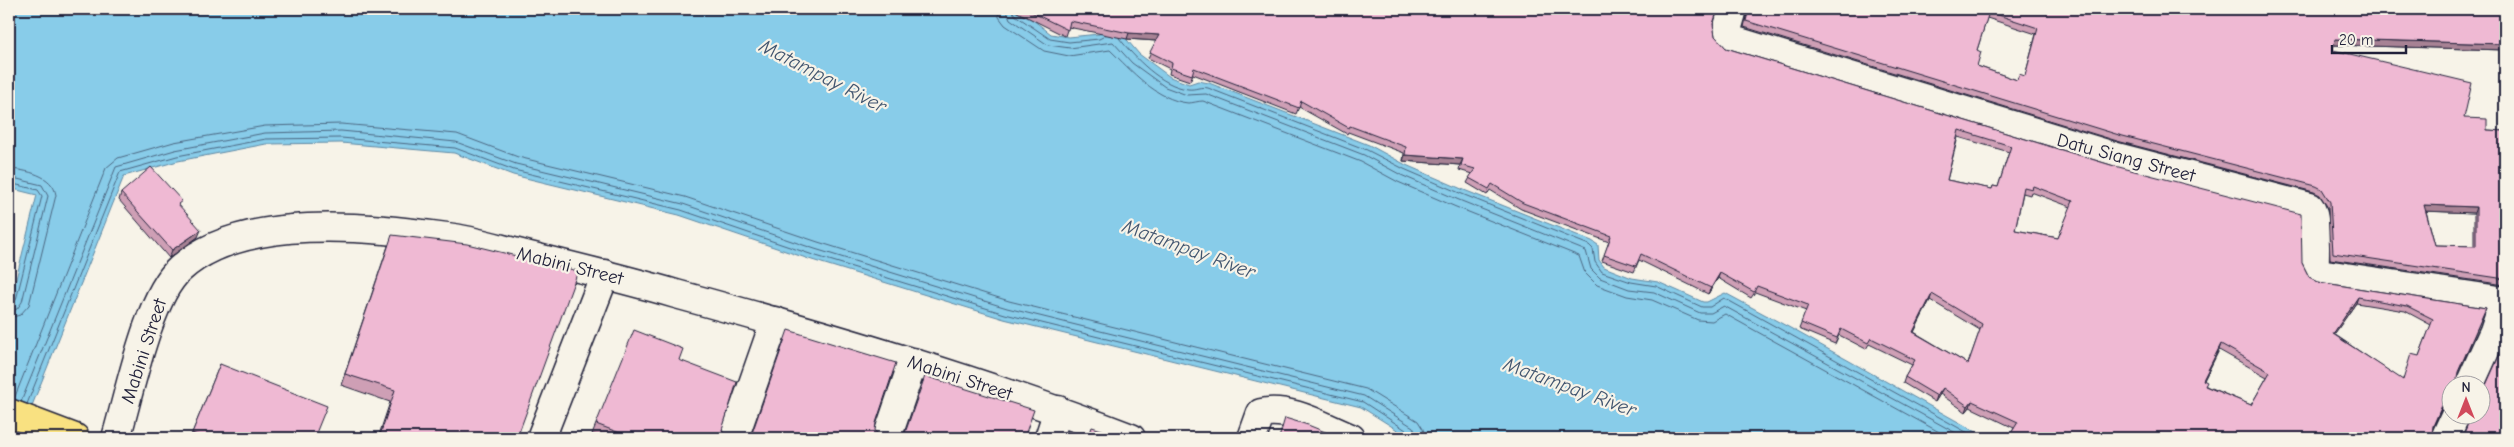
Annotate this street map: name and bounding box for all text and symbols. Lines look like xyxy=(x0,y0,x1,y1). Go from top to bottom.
scale bar xyxy=(2332,22,2405,54)
text: 20 m xyxy=(2339,31,2373,49)
water label: Matampay River xyxy=(755,34,891,118)
street label: Datu Siang Street xyxy=(2054,129,2198,187)
water label: Matampay River xyxy=(1119,214,1259,284)
street label: Mabini Street xyxy=(514,242,626,290)
street label: Mabini Street xyxy=(117,295,171,406)
street label: Mabini Street xyxy=(905,351,1016,405)
water label: Matampay River xyxy=(1500,352,1640,422)
north arrow xyxy=(2442,374,2492,424)
text: N xyxy=(2461,379,2471,396)

